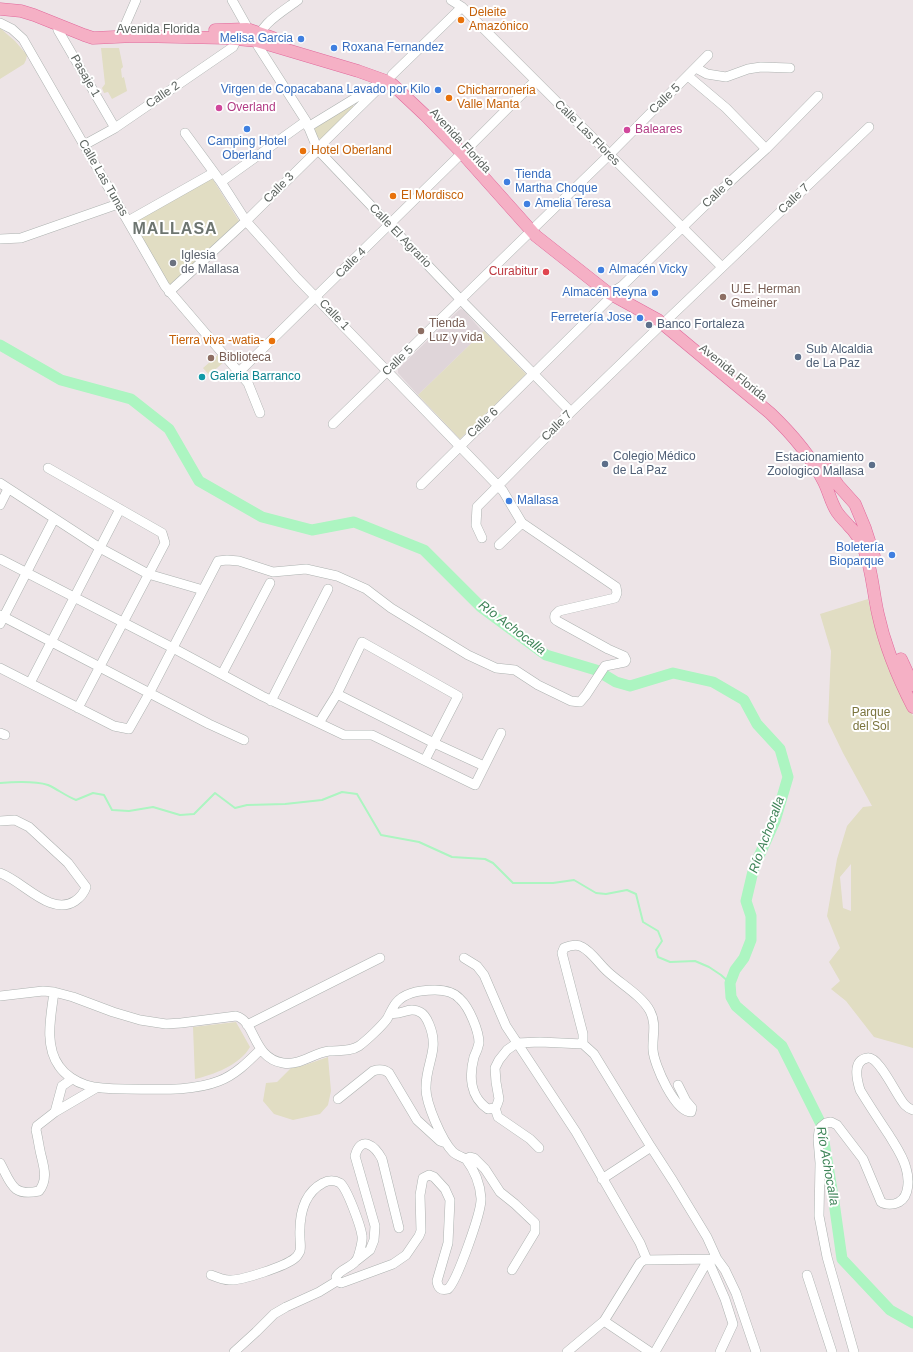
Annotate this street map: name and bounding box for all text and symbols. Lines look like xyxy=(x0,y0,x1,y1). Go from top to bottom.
place label: Deleite Amazónico xyxy=(469,6,528,34)
marker: Deleite Amazónico xyxy=(456,15,466,25)
street label: Avenida Florida xyxy=(116,23,200,37)
place label: Melisa Garcia xyxy=(220,32,293,46)
marker: Melisa Garcia xyxy=(296,34,306,44)
place label: Roxana Fernandez xyxy=(342,41,444,55)
marker: Roxana Fernandez xyxy=(329,43,339,53)
street label: Pasaje 1 xyxy=(67,52,103,100)
street label: Calle 2 xyxy=(143,79,183,111)
street label: Calle 5 xyxy=(647,81,683,117)
place label: Virgen de Copacabana Lavado por Kilo xyxy=(221,83,430,97)
place label: Chicharroneria Valle Manta xyxy=(457,84,536,112)
marker: Virgen de Copacabana Lavado por Kilo xyxy=(433,85,443,95)
marker: Chicharroneria Valle Manta xyxy=(444,93,454,103)
street label: Calle Las Flores xyxy=(551,97,623,169)
place label: Overland xyxy=(227,101,276,115)
marker: Overland xyxy=(214,103,224,113)
street label: Avenida Florida xyxy=(426,106,494,176)
place label: Baleares xyxy=(635,123,682,137)
marker: Camping Hotel Oberland xyxy=(242,124,252,134)
marker: Baleares xyxy=(622,125,632,135)
place label: Camping Hotel Oberland xyxy=(207,135,287,163)
street label: Calle Las Tunas xyxy=(75,137,131,219)
place label: Hotel Oberland xyxy=(311,144,392,158)
marker: Hotel Oberland xyxy=(298,146,308,156)
place label: Tienda Martha Choque xyxy=(515,168,598,196)
street label: Calle 3 xyxy=(261,170,297,206)
street label: Calle 6 xyxy=(700,175,736,211)
marker: Tienda Martha Choque xyxy=(502,177,512,187)
street label: Calle 7 xyxy=(776,181,812,217)
place label: El Mordisco xyxy=(401,189,464,203)
marker: El Mordisco xyxy=(388,191,398,201)
place label: Amelia Teresa xyxy=(535,197,611,211)
marker: Amelia Teresa xyxy=(522,199,532,209)
street label: Calle El Agrario xyxy=(366,201,434,271)
district label: MALLASA xyxy=(132,220,218,240)
street label: Calle 4 xyxy=(333,245,369,281)
place label: Iglesia de Mallasa xyxy=(181,249,239,277)
marker: Iglesia de Mallasa xyxy=(168,258,178,268)
place label: Almacén Vicky xyxy=(609,263,687,277)
place label: Curabitur xyxy=(489,265,538,279)
marker: Almacén Vicky xyxy=(596,265,606,275)
marker: Curabitur xyxy=(541,267,551,277)
place label: U.E. Herman Gmeiner xyxy=(731,283,800,311)
place label: Almacén Reyna xyxy=(562,286,647,300)
marker: Almacén Reyna xyxy=(650,288,660,298)
marker: U.E. Herman Gmeiner xyxy=(718,292,728,302)
street label: Calle 1 xyxy=(316,297,352,333)
place label: Ferretería Jose xyxy=(551,311,632,325)
marker: Ferretería Jose xyxy=(635,313,645,323)
place label: Tienda Luz y vida xyxy=(429,317,483,345)
place label: Banco Fortaleza xyxy=(657,318,744,332)
marker: Banco Fortaleza xyxy=(644,320,654,330)
marker: Tienda Luz y vida xyxy=(416,326,426,336)
place label: Tierra viva -watia- xyxy=(169,334,264,348)
marker: Tierra viva -watia- xyxy=(267,336,277,346)
street label: Avenida Florida xyxy=(696,341,770,405)
street label: Calle 5 xyxy=(380,343,416,379)
place label: Sub Alcaldia de La Paz xyxy=(806,343,873,371)
place label: Biblioteca xyxy=(219,351,271,365)
marker: Sub Alcaldia de La Paz xyxy=(793,352,803,362)
marker: Biblioteca xyxy=(206,353,216,363)
place label: Galeria Barranco xyxy=(210,370,301,384)
marker: Galeria Barranco xyxy=(197,372,207,382)
street label: Calle 6 xyxy=(465,405,501,441)
street label: Calle 7 xyxy=(539,408,575,444)
place label: Colegio Médico de La Paz xyxy=(613,450,696,478)
place label: Estacionamiento Zoologico Mallasa xyxy=(767,451,864,479)
marker: Colegio Médico de La Paz xyxy=(600,459,610,469)
marker: Estacionamiento Zoologico Mallasa xyxy=(867,460,877,470)
place label: Mallasa xyxy=(517,494,558,508)
marker: Mallasa xyxy=(504,496,514,506)
place label: Boletería Bioparque xyxy=(829,541,884,569)
marker: Boletería Bioparque xyxy=(887,550,897,560)
water label: Río Achocalla xyxy=(475,598,549,658)
park label: Parque del Sol xyxy=(852,706,890,734)
water label: Río Achocalla xyxy=(746,795,788,875)
water label: Río Achocalla xyxy=(812,1125,842,1207)

